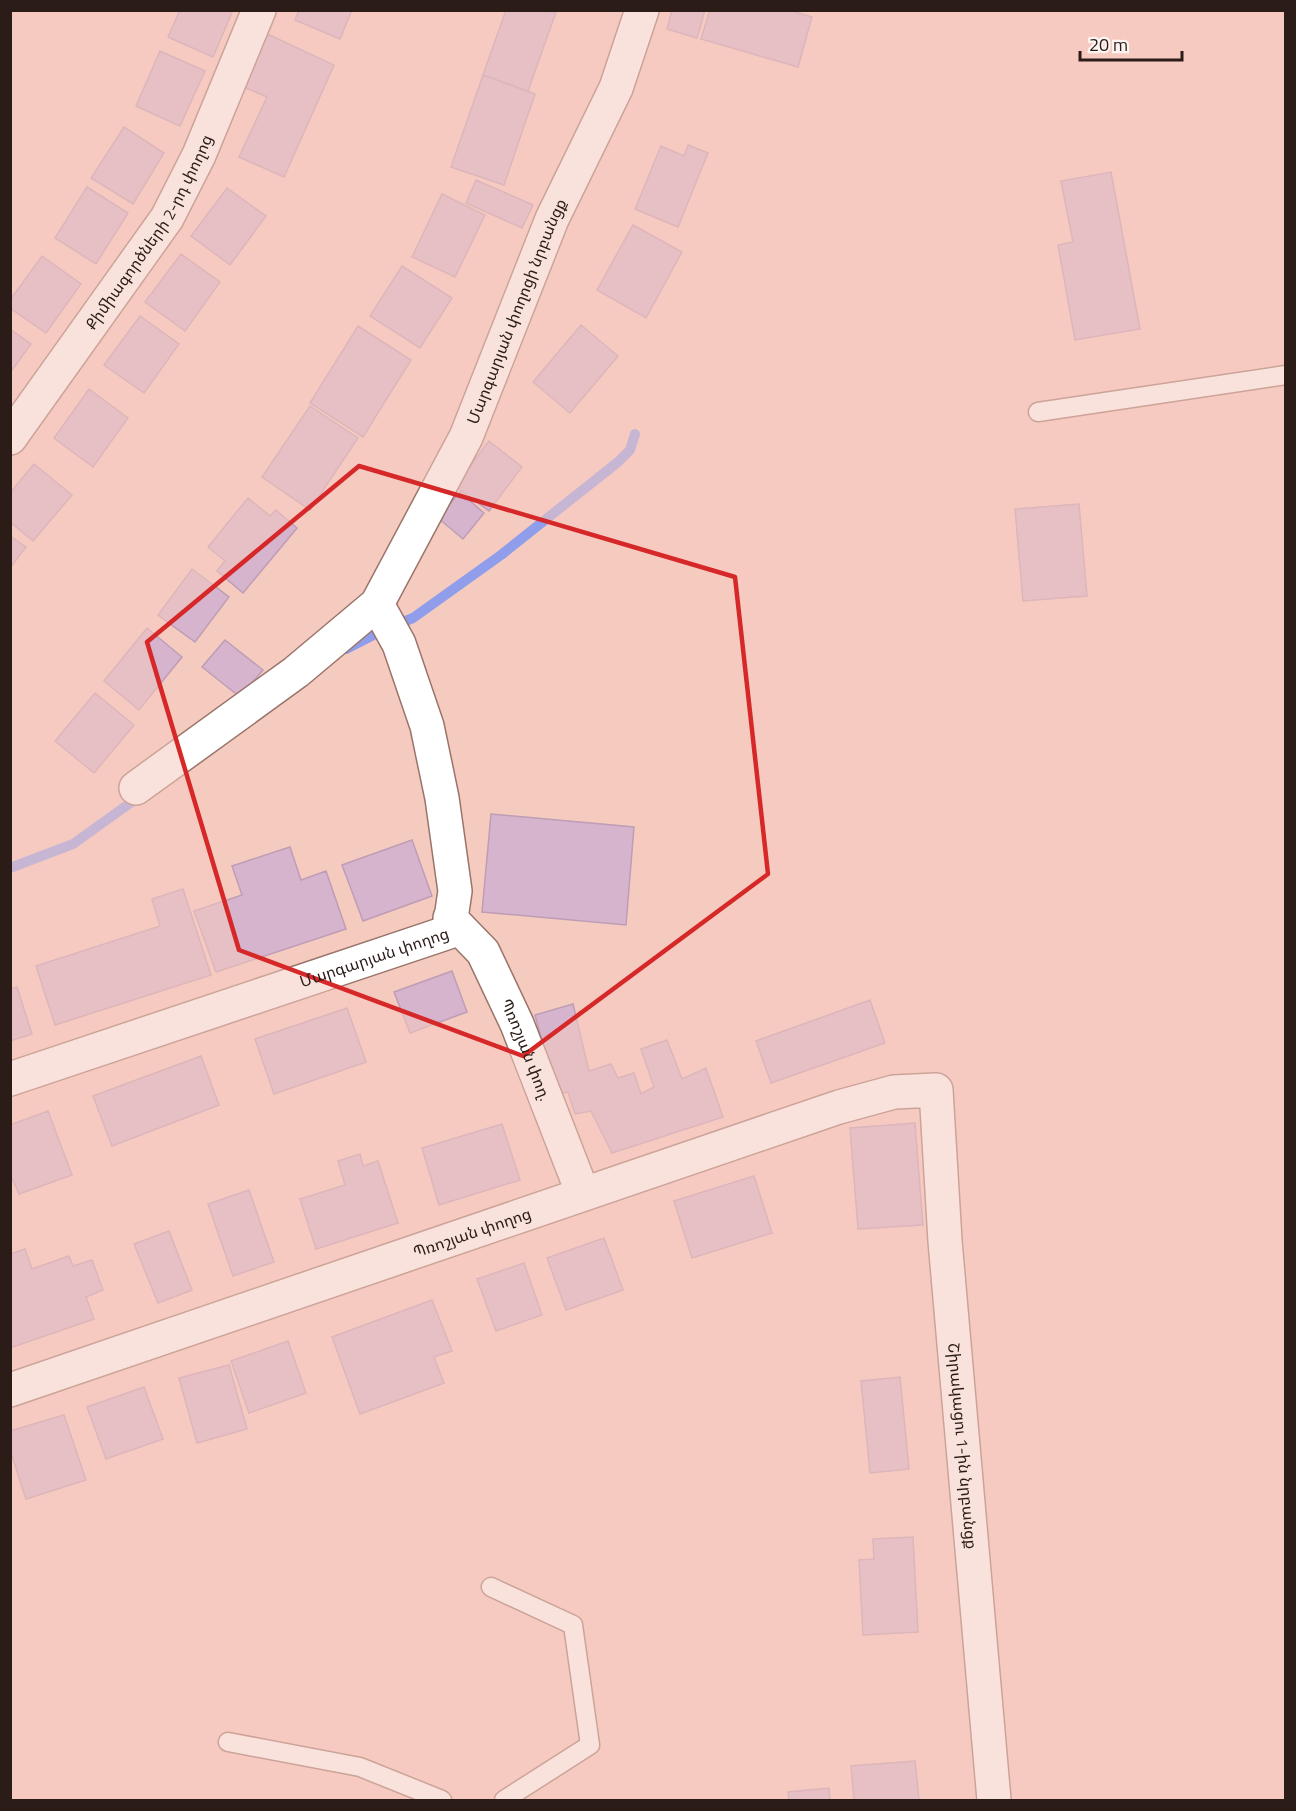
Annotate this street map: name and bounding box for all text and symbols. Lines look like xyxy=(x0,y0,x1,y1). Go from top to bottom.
scale bar xyxy=(1080,24,1182,62)
text: 20 m xyxy=(1089,31,1128,58)
street label: Քիմիագործների 2-րդ փողոց xyxy=(79,131,218,334)
street label: Մարգարյան փողոցի նրբանցք xyxy=(460,194,572,428)
street label: Մարգարյան փողոց xyxy=(296,921,452,993)
street label: Պռոշյան փող. xyxy=(495,994,558,1104)
street label: Պռոշյան փողոց xyxy=(409,1201,534,1264)
street label: Շիրակացու 1-ին նրբանցք xyxy=(942,1342,984,1550)

